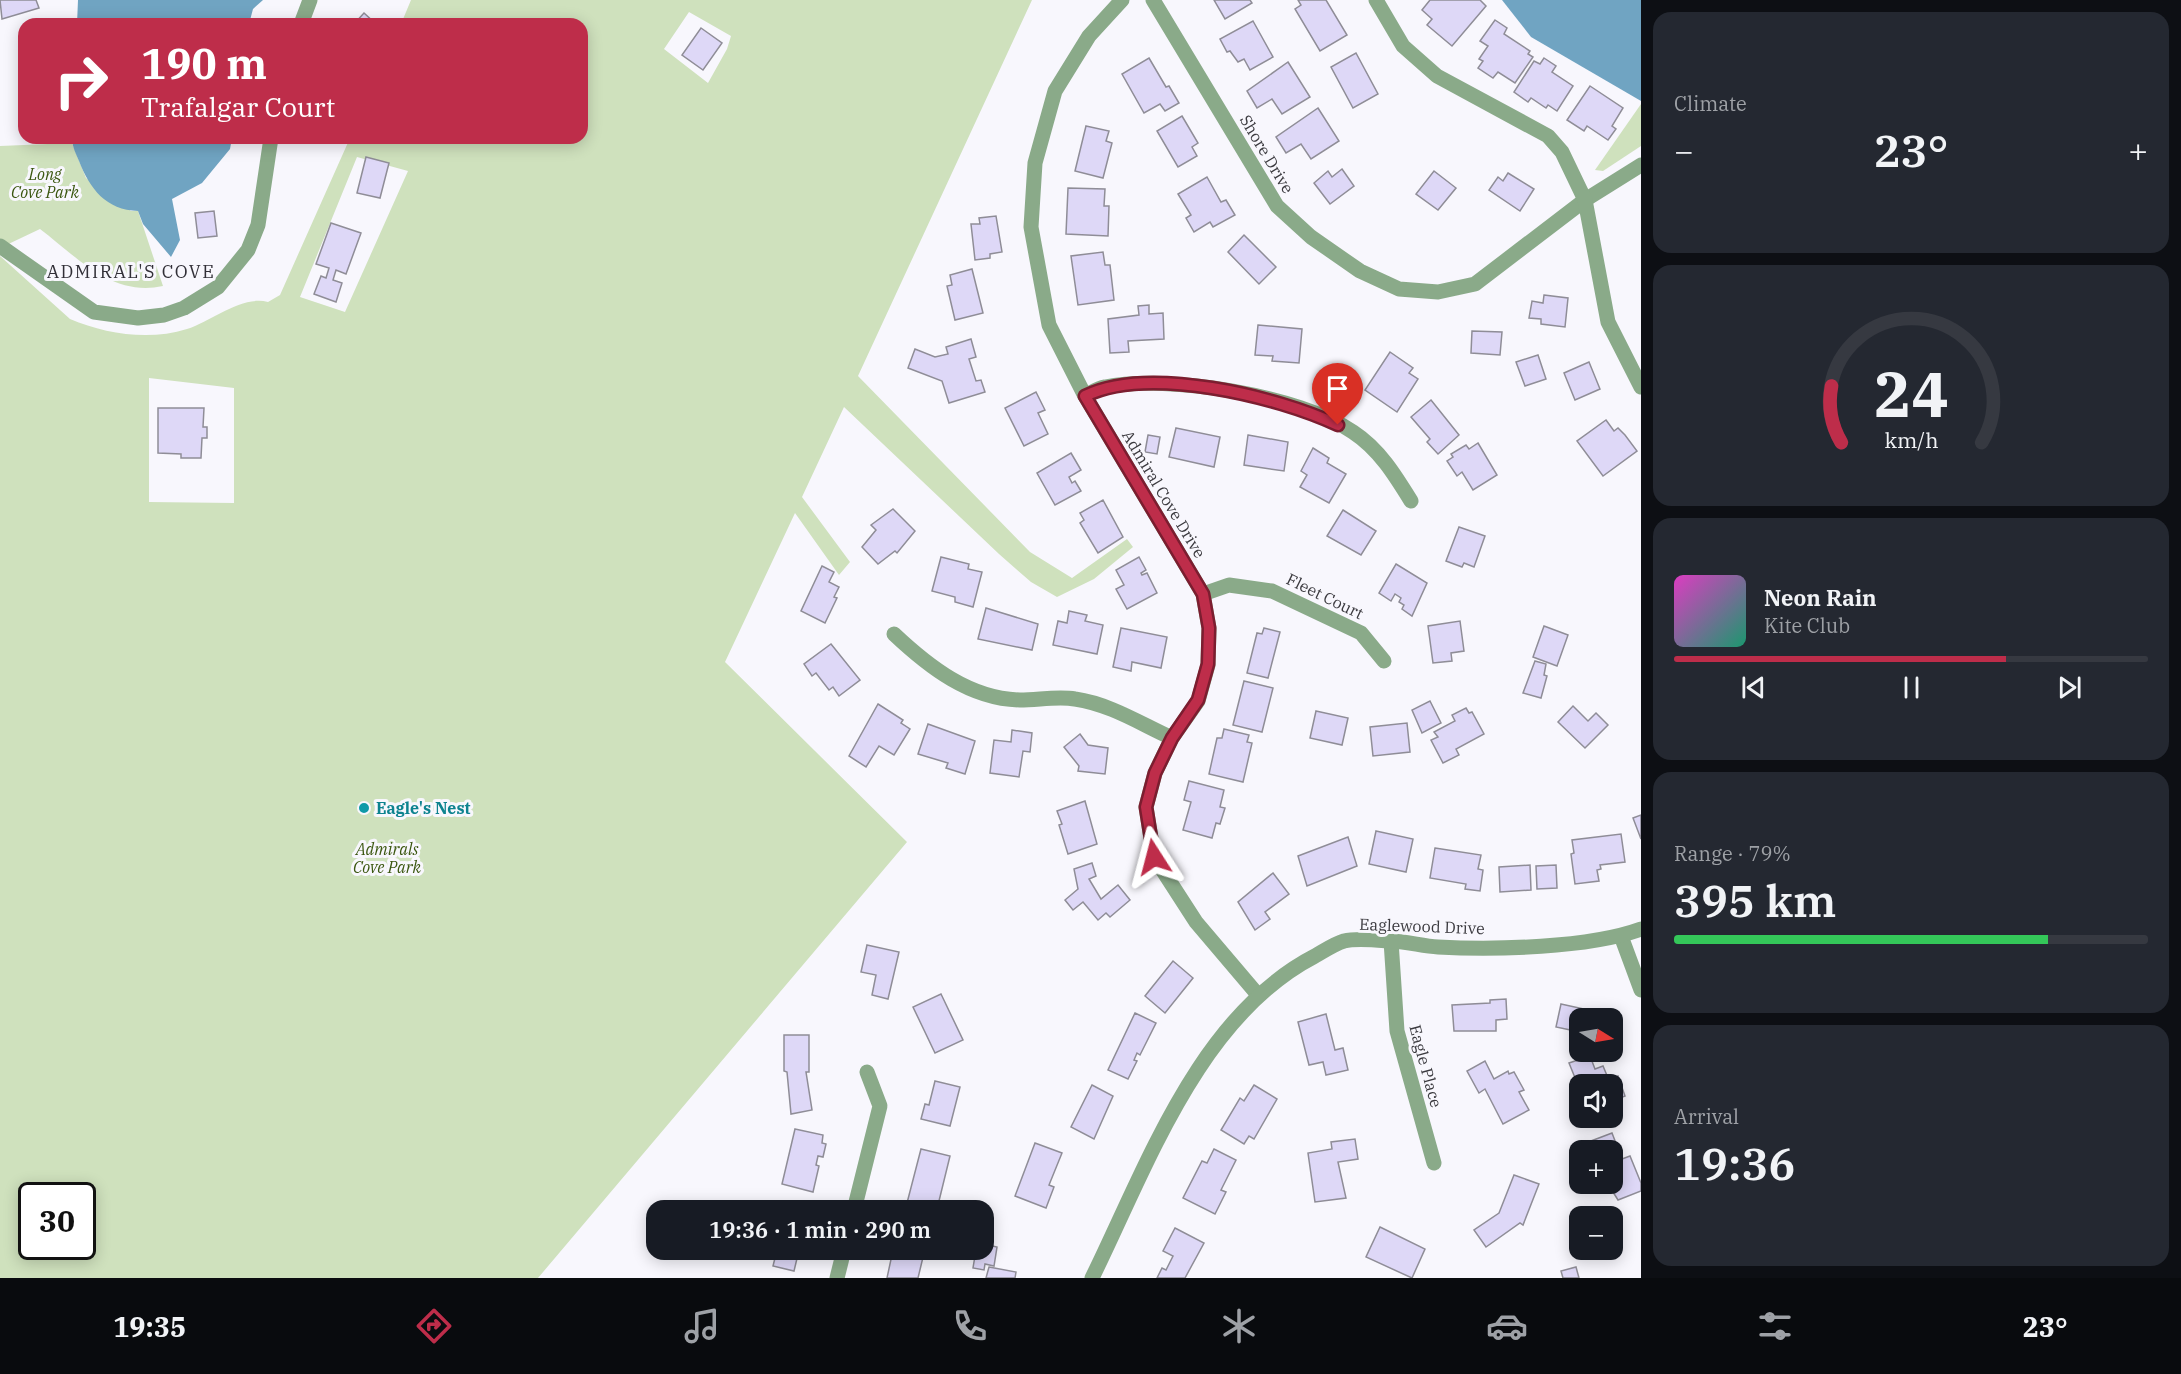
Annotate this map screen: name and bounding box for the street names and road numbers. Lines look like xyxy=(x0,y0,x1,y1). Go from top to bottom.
street label: Shore Drive xyxy=(1236,111,1298,197)
street label: Admiral Cove Drive xyxy=(1118,427,1210,561)
street label: Fleet Court xyxy=(1283,569,1367,623)
street label: Eaglewood Drive xyxy=(1359,914,1485,938)
street label: Eagle Place xyxy=(1405,1022,1447,1110)

